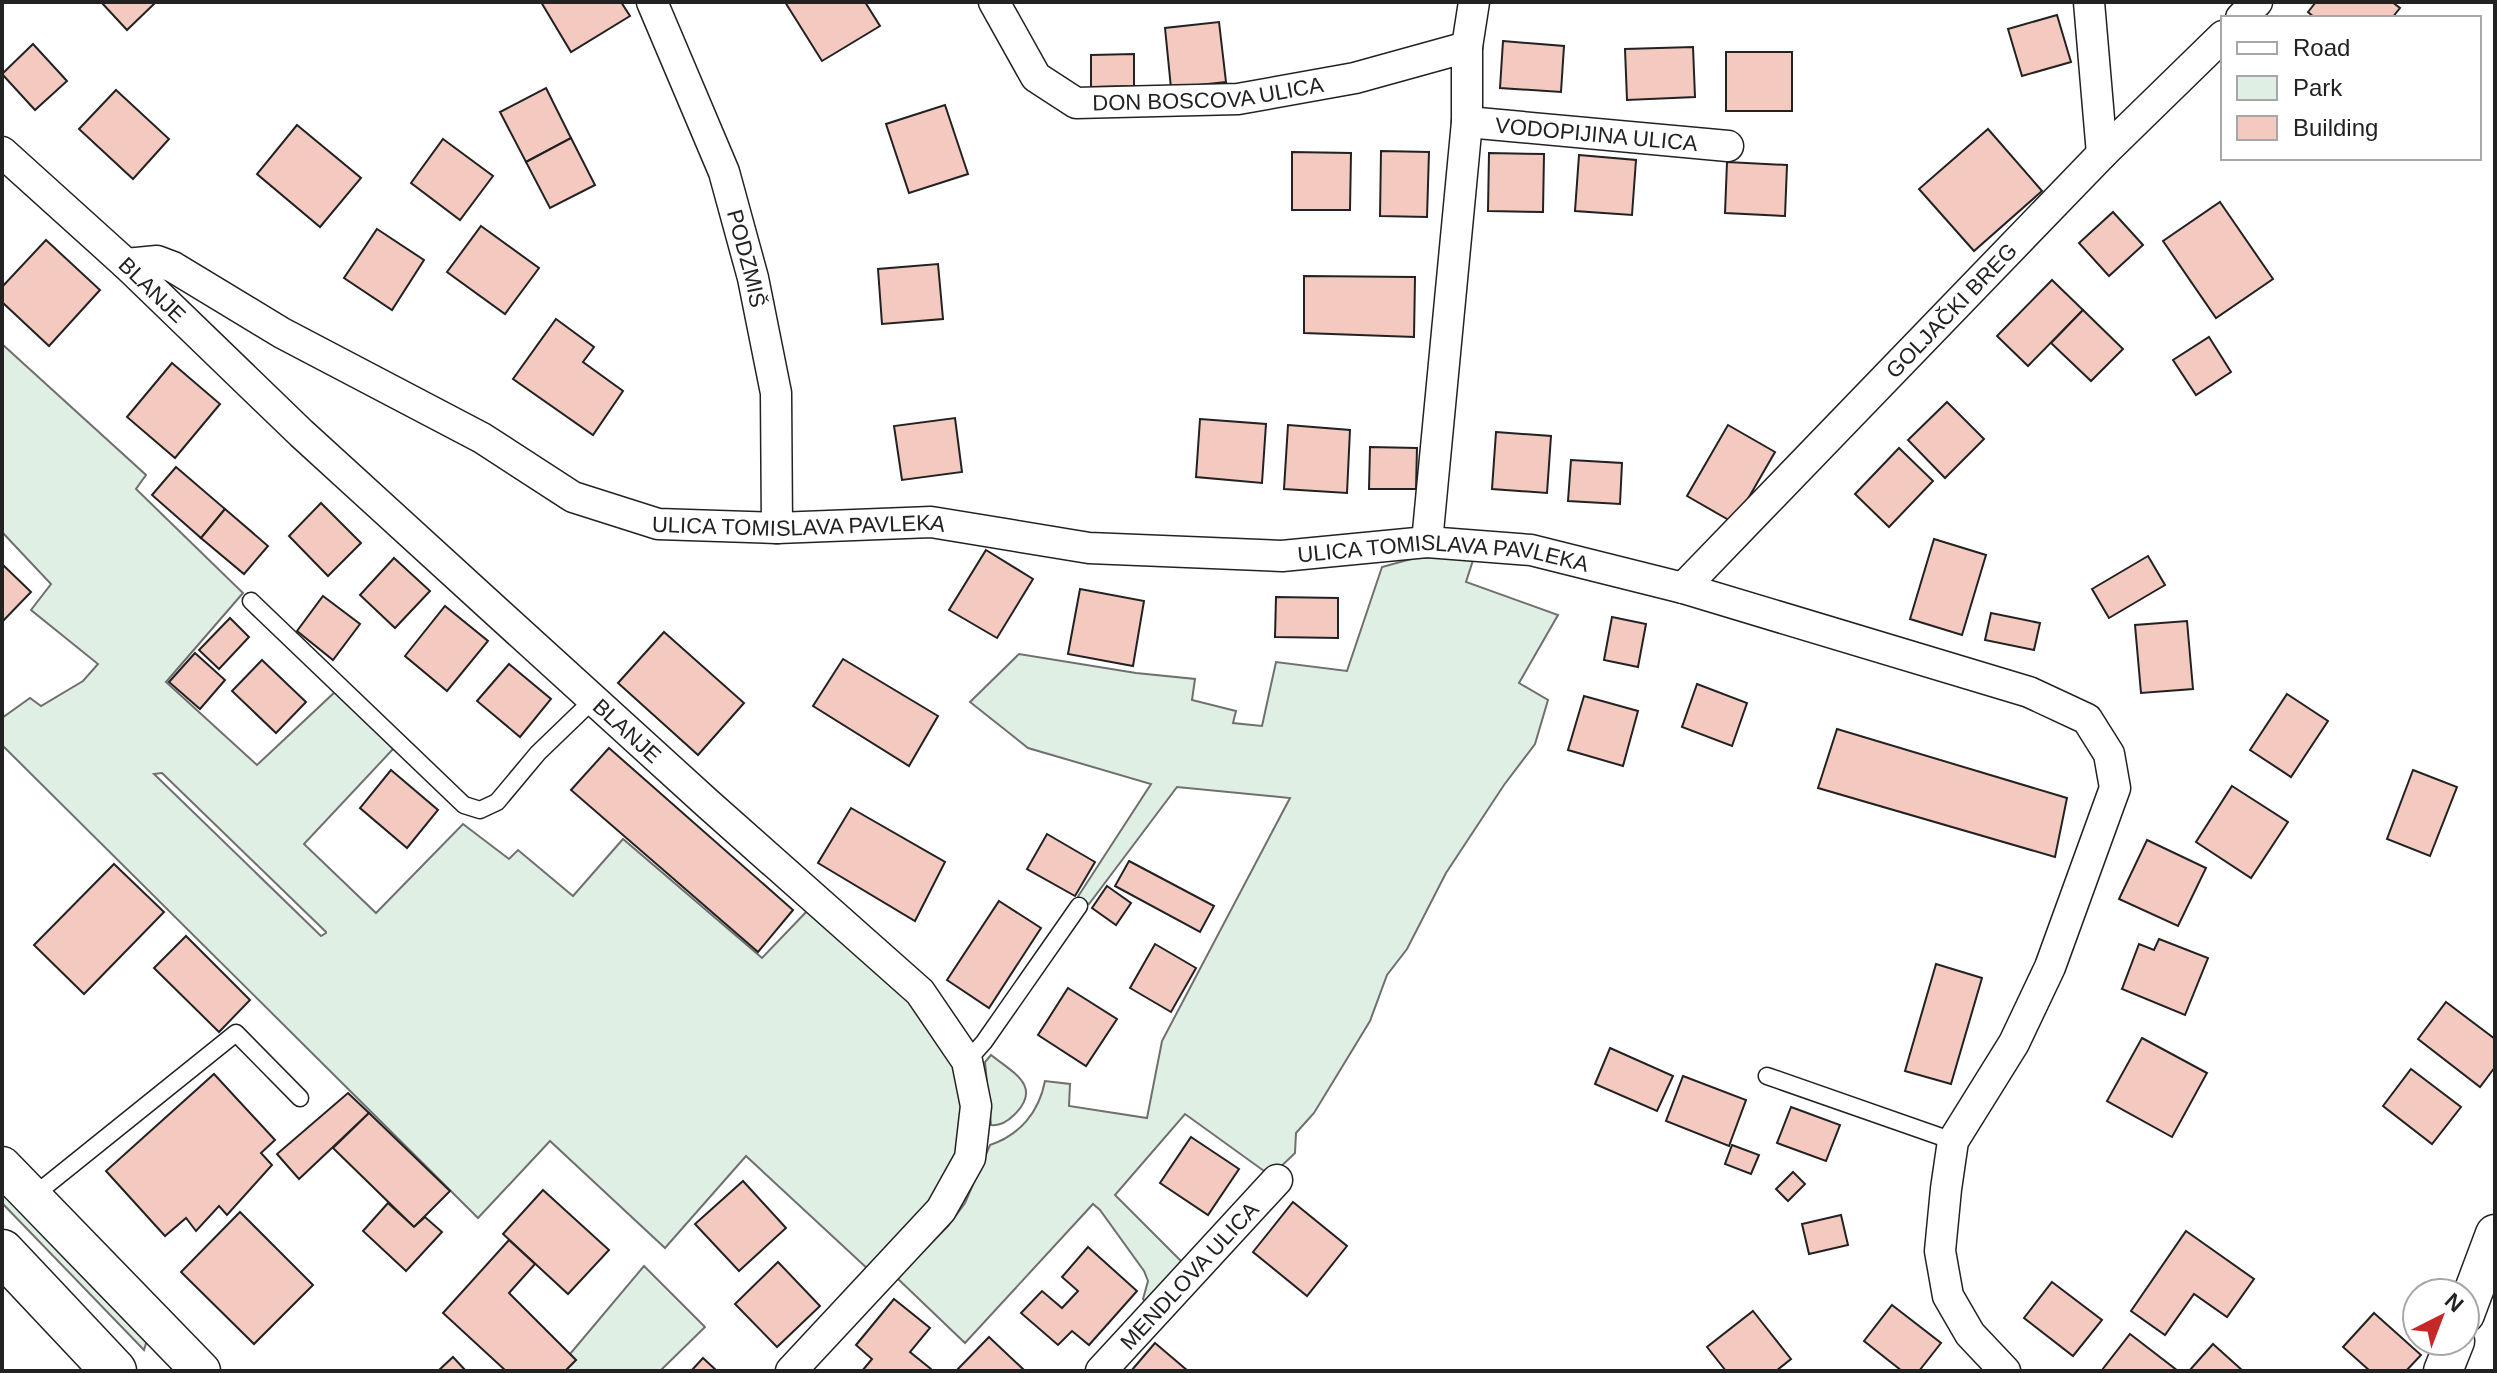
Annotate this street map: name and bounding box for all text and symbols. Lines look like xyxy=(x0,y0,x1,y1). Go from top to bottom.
legend xyxy=(2221,16,2481,160)
text: Road xyxy=(2293,34,2350,61)
street label: DON BOSCOVA ULICA xyxy=(1092,71,1325,115)
text: Park xyxy=(2293,74,2343,101)
street label: VODOPIJINA ULICA xyxy=(1494,112,1699,156)
text: Building xyxy=(2293,114,2378,141)
street label: PODZMIŠ xyxy=(722,207,771,310)
street label: GOLJAČKI BREG xyxy=(1880,238,2022,383)
street label: BLANJE xyxy=(114,252,191,328)
street label: ULICA TOMISLAVA PAVLEKA xyxy=(652,510,948,541)
street label: ULICA TOMISLAVA PAVLEKA xyxy=(1296,529,1592,577)
street label: BLANJE xyxy=(588,693,667,768)
street label: MENDLOVA ULICA xyxy=(1115,1196,1263,1354)
north arrow xyxy=(2401,1277,2481,1357)
text: N xyxy=(2440,1288,2468,1317)

